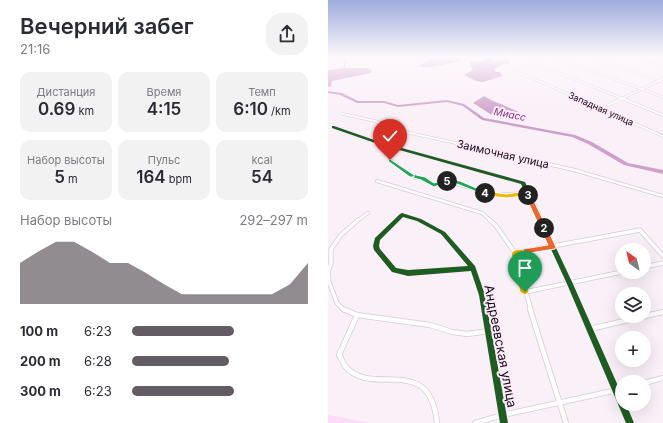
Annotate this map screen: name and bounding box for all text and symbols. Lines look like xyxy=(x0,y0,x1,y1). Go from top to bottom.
text: Вечерний забег xyxy=(20,13,194,39)
button: share xyxy=(266,13,308,55)
text: 21:16 xyxy=(20,41,50,57)
text: Дистанция xyxy=(37,85,95,99)
text: Время xyxy=(147,85,181,99)
text: Темп xyxy=(248,85,276,99)
street label: Западная улица xyxy=(567,89,635,128)
text: 0.69 xyxy=(38,99,75,119)
text: 4:15 xyxy=(147,99,181,119)
text: 6:10 xyxy=(233,99,268,119)
text: km xyxy=(75,104,94,118)
text: /km xyxy=(268,104,291,118)
water label: Миасс xyxy=(493,105,527,123)
pin xyxy=(373,119,407,160)
icon: check xyxy=(379,125,401,147)
street label: Заимочная улица xyxy=(456,137,550,171)
text: Набор высоты xyxy=(27,153,105,167)
text: Пульс xyxy=(148,153,180,167)
text: kcal xyxy=(251,153,273,167)
text: 5 xyxy=(54,167,65,187)
text: 164 xyxy=(136,167,166,187)
text: 54 xyxy=(251,167,273,187)
pin: 5 xyxy=(437,171,457,191)
text: m xyxy=(65,172,78,186)
text: bpm xyxy=(166,172,192,186)
text: 5 xyxy=(443,174,451,188)
pin: 4 xyxy=(475,183,495,203)
pin: 3 xyxy=(518,185,538,205)
text: 4 xyxy=(481,186,489,200)
text: 3 xyxy=(524,188,532,202)
text: Набор высоты xyxy=(20,212,112,228)
text: 292–297 m xyxy=(239,212,308,228)
pin: 2 xyxy=(534,218,554,238)
text: 2 xyxy=(541,221,547,235)
north arrow xyxy=(615,243,651,279)
map controls xyxy=(615,243,651,411)
pin xyxy=(508,251,542,292)
icon: arrive xyxy=(514,257,536,279)
street label: Андреевская улица xyxy=(481,283,521,409)
button: layers xyxy=(615,287,651,323)
text: 100 m xyxy=(20,323,58,339)
text: 6:23 xyxy=(84,323,112,339)
button: + xyxy=(615,331,651,367)
text: 200 m xyxy=(20,353,61,369)
text: 6:28 xyxy=(84,353,112,369)
button: − xyxy=(615,375,651,411)
text: 300 m xyxy=(20,383,61,399)
text: 6:23 xyxy=(84,383,112,399)

